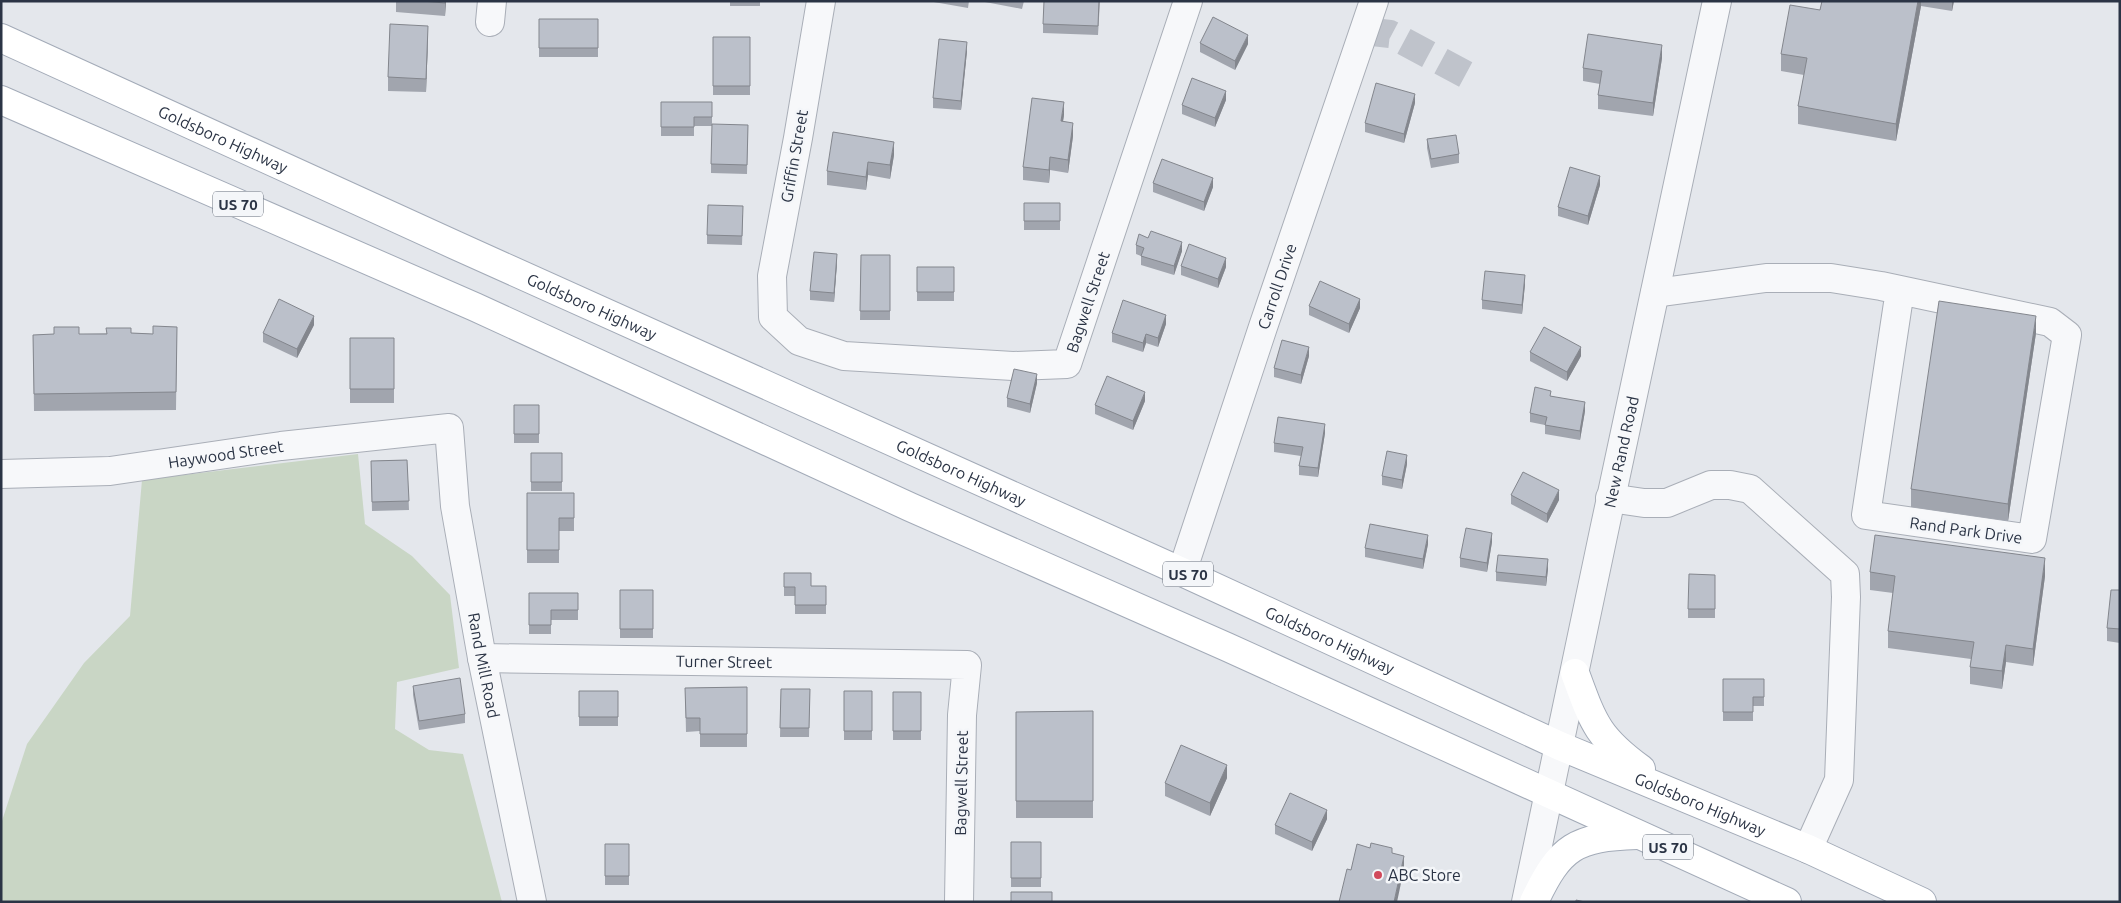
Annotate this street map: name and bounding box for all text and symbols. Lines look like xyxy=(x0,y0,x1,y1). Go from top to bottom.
street label: Goldsboro Highway xyxy=(156,102,291,177)
street label: Griffin Street xyxy=(777,107,811,204)
road number: US 70 xyxy=(213,192,263,216)
street label: Carroll Drive xyxy=(1254,241,1300,332)
street label: Bagwell Street xyxy=(1062,248,1113,355)
street label: Goldsboro Highway xyxy=(524,270,660,344)
street label: New Rand Road xyxy=(1600,394,1642,509)
street label: Goldsboro Highway xyxy=(894,436,1029,510)
street label: Haywood Street xyxy=(167,437,285,471)
street label: Rand Park Drive xyxy=(1908,513,2024,547)
road number: US 70 xyxy=(1163,562,1213,586)
street label: Goldsboro Highway xyxy=(1263,603,1398,678)
street label: Rand Mill Road xyxy=(465,611,503,720)
street label: Turner Street xyxy=(676,652,773,671)
street label: Bagwell Street xyxy=(951,729,971,836)
street label: Goldsboro Highway xyxy=(1632,769,1769,839)
road number: US 70 xyxy=(1643,834,1693,860)
place label: ABC Store xyxy=(1388,866,1461,884)
marker: ABC Store xyxy=(1372,869,1384,881)

